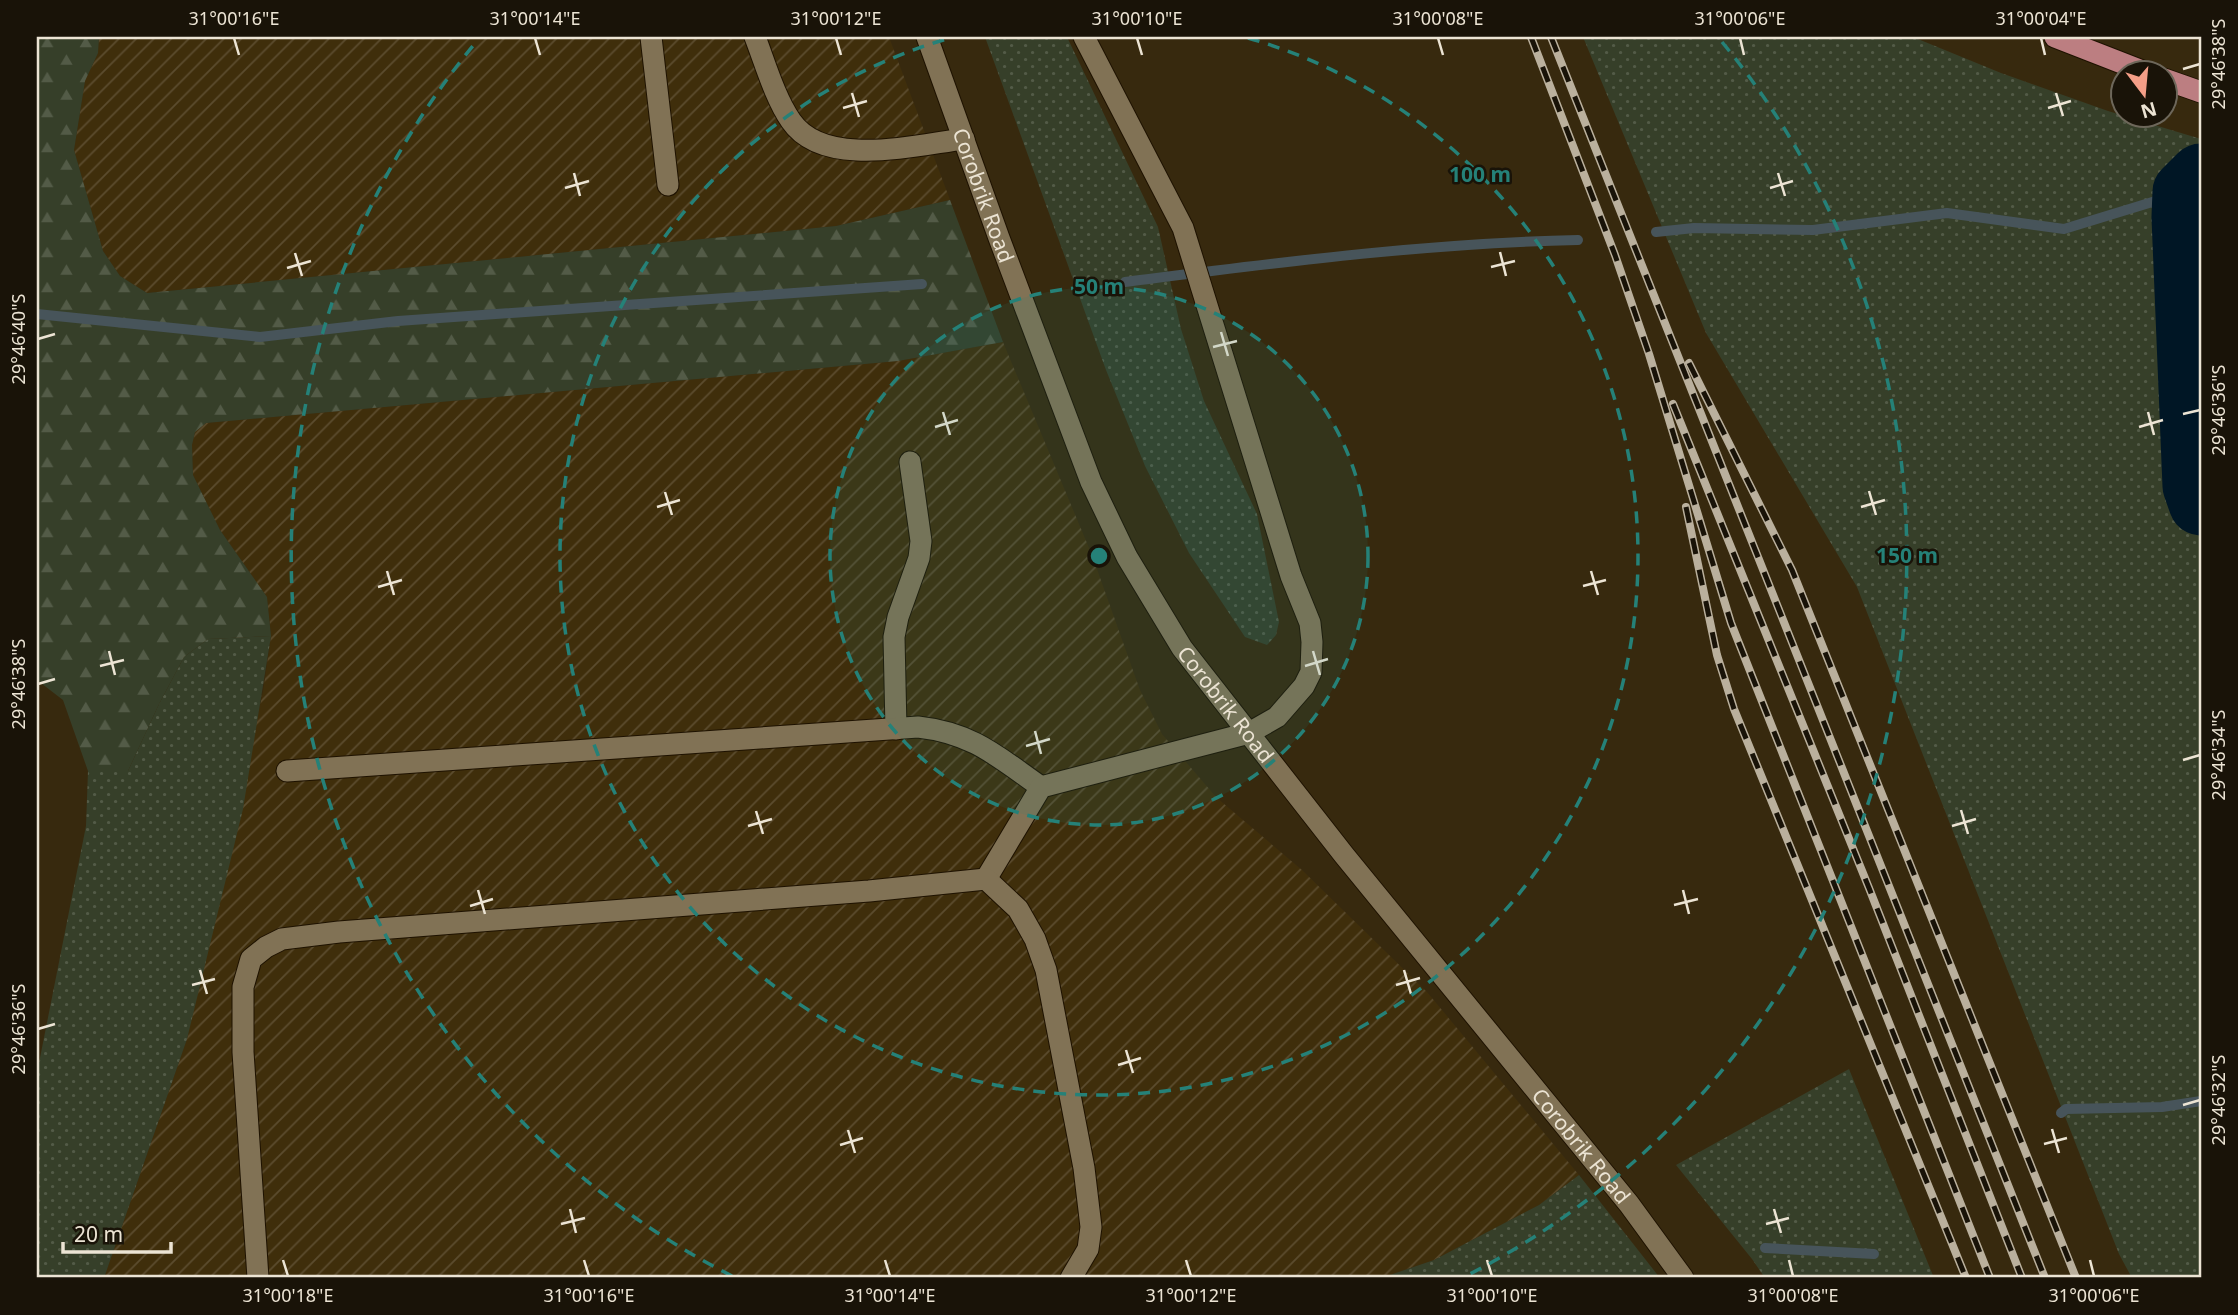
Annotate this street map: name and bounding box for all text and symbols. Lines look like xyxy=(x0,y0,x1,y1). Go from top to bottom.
text: 31°00'16"E xyxy=(189,6,279,30)
text: 31°00'14"E xyxy=(490,6,580,30)
text: 31°00'12"E xyxy=(791,6,881,30)
text: 31°00'10"E xyxy=(1092,6,1182,30)
text: 31°00'08"E xyxy=(1393,6,1483,30)
text: 31°00'06"E xyxy=(1695,6,1785,30)
text: 31°00'04"E xyxy=(1996,6,2086,30)
text: 29°46'38"S xyxy=(2206,19,2230,109)
north arrow xyxy=(2108,60,2178,130)
text: N xyxy=(2138,96,2160,125)
street label: Corobrik Road xyxy=(947,124,1021,266)
text: 100 m xyxy=(1449,160,1511,188)
text: 50 m xyxy=(1074,272,1124,300)
text: 29°46'40"S xyxy=(6,294,30,384)
text: 29°46'36"S xyxy=(2206,365,2230,455)
text: 150 m xyxy=(1876,541,1938,569)
centre of rings xyxy=(1087,544,1111,568)
text: 29°46'38"S xyxy=(6,639,30,729)
street label: Corobrik Road xyxy=(1171,640,1280,768)
text: 29°46'34"S xyxy=(2206,710,2230,800)
text: 29°46'36"S xyxy=(6,984,30,1074)
text: 29°46'32"S xyxy=(2206,1055,2230,1145)
street label: Corobrik Road xyxy=(1526,1082,1637,1209)
scale bar xyxy=(63,1210,172,1254)
text: 20 m xyxy=(74,1220,123,1248)
text: 31°00'18"E xyxy=(243,1283,333,1307)
text: 31°00'16"E xyxy=(544,1283,634,1307)
text: 31°00'14"E xyxy=(845,1283,935,1307)
text: 31°00'12"E xyxy=(1146,1283,1236,1307)
text: 31°00'10"E xyxy=(1447,1283,1537,1307)
text: 31°00'08"E xyxy=(1748,1283,1838,1307)
text: 31°00'06"E xyxy=(2049,1283,2139,1307)

